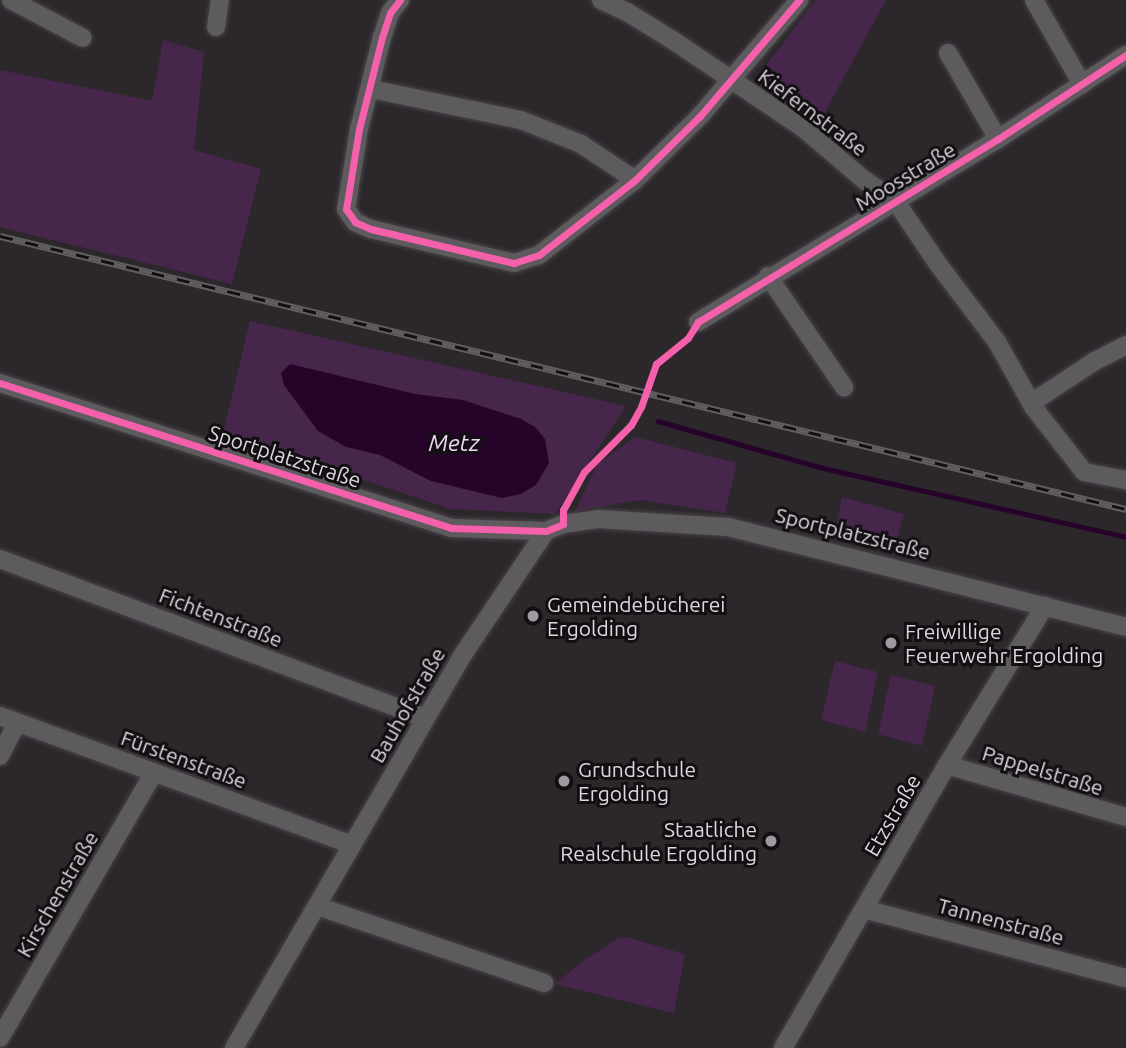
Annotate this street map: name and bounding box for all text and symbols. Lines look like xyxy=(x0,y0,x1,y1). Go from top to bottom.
street label: Kiefernstraße xyxy=(754,63,872,161)
street label: Moosstraße xyxy=(850,136,960,216)
street label: Sportplatzstraße xyxy=(206,419,364,493)
water label: Metz xyxy=(429,429,479,457)
street label: Sportplatzstraße xyxy=(773,502,933,564)
street label: Fichtenstraße xyxy=(156,582,286,652)
place label: Gemeindebücherei Ergolding xyxy=(547,591,725,641)
marker: Gemeindebücherei Ergolding xyxy=(525,608,541,624)
place label: Freiwillige Feuerwehr Ergolding xyxy=(905,618,1103,668)
marker: Freiwillige Feuerwehr Ergolding xyxy=(883,635,899,651)
street label: Bauhofstraße xyxy=(364,643,450,767)
street label: Fürstenstraße xyxy=(118,725,250,793)
street label: Pappelstraße xyxy=(979,740,1107,800)
place label: Grundschule Ergolding xyxy=(578,756,696,806)
street label: Etzstraße xyxy=(859,770,925,860)
marker: Grundschule Ergolding xyxy=(556,773,572,789)
place label: Staatliche Realschule Ergolding xyxy=(560,816,757,866)
street label: Kirschenstraße xyxy=(11,827,103,961)
marker: Staatliche Realschule Ergolding xyxy=(763,833,779,849)
street label: Tannenstraße xyxy=(935,892,1067,950)

